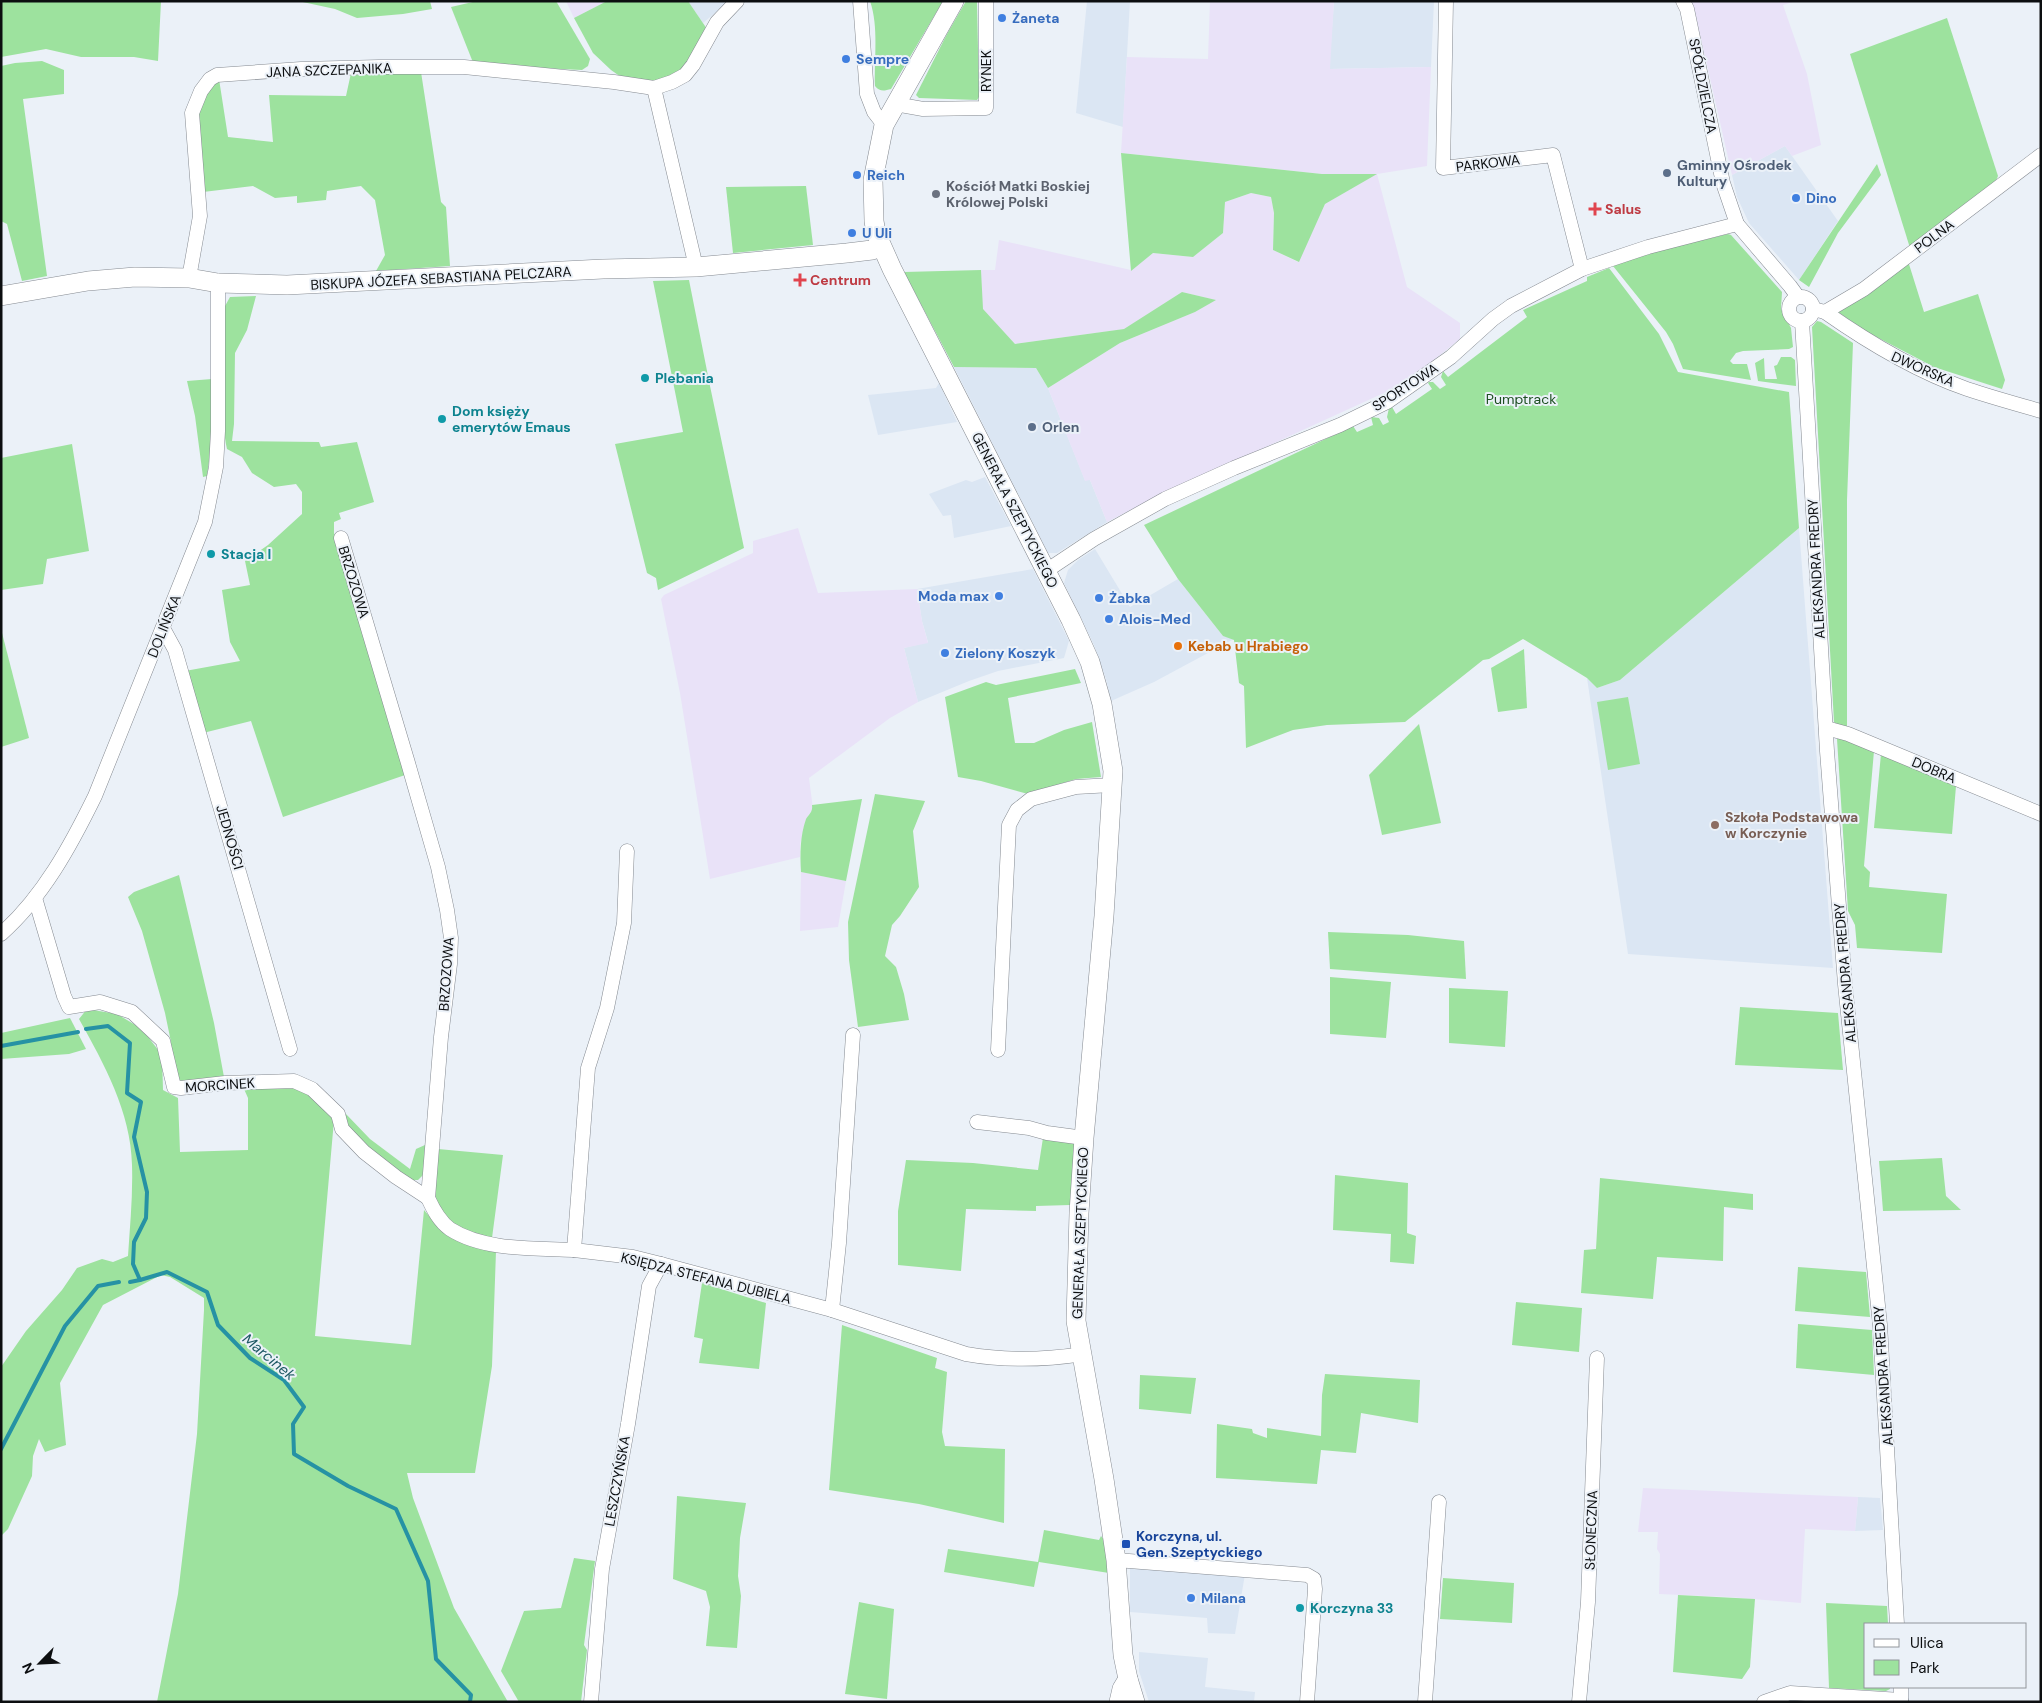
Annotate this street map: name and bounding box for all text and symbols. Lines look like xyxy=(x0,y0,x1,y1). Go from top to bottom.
place label: Żaneta xyxy=(1012,9,1060,27)
marker: Żaneta xyxy=(996,12,1008,24)
street label: SPÓŁDZIELCZA xyxy=(1685,37,1721,135)
place label: Sempre xyxy=(856,50,909,68)
street label: RYNEK xyxy=(977,50,995,92)
marker: Sempre xyxy=(840,53,852,65)
street label: JANA SZCZEPANIKA xyxy=(266,59,392,81)
street label: PARKOWA xyxy=(1455,150,1521,176)
place label: Gminny Ośrodek Kultury xyxy=(1677,156,1792,190)
place label: Reich xyxy=(867,166,905,184)
marker: Gminny Ośrodek Kultury xyxy=(1661,167,1673,179)
marker: Reich xyxy=(851,169,863,181)
place label: Kościół Matki Boskiej Królowej Polski xyxy=(946,177,1090,211)
marker: Kościół Matki Boskiej Królowej Polski xyxy=(930,188,942,200)
place label: Dino xyxy=(1806,189,1837,207)
marker: Dino xyxy=(1790,192,1802,204)
place label: Salus xyxy=(1605,200,1641,218)
marker: Salus xyxy=(1589,203,1601,215)
street label: POLNA xyxy=(1910,215,1958,257)
place label: U Uli xyxy=(862,224,892,242)
marker: U Uli xyxy=(846,227,858,239)
street label: BISKUPA JÓZEFA SEBASTIANA PELCZARA xyxy=(310,262,572,294)
place label: Centrum xyxy=(810,271,871,289)
marker: Centrum xyxy=(794,274,806,286)
street label: DWORSKA xyxy=(1889,347,1957,391)
street label: SPORTOWA xyxy=(1369,359,1441,415)
place label: Plebania xyxy=(655,369,714,387)
marker: Plebania xyxy=(639,372,651,384)
park label: Pumptrack xyxy=(1486,390,1556,408)
place label: Dom księży emerytów Emaus xyxy=(452,402,571,436)
marker: Dom księży emerytów Emaus xyxy=(436,413,448,425)
place label: Orlen xyxy=(1042,418,1080,436)
marker: Orlen xyxy=(1026,421,1038,433)
street label: GENERAŁA SZEPTYCKIEGO xyxy=(968,429,1062,591)
street label: ALEKSANDRA FREDRY xyxy=(1803,499,1829,639)
street label: BRZOZOWA xyxy=(334,544,374,620)
place label: Stacja I xyxy=(221,545,271,563)
marker: Stacja I xyxy=(205,548,217,560)
place label: Moda max xyxy=(918,587,989,605)
place label: Żabka xyxy=(1109,589,1150,607)
marker: Moda max xyxy=(993,590,1005,602)
street label: DOLIŃSKA xyxy=(143,592,185,660)
marker: Żabka xyxy=(1093,592,1105,604)
place label: Alois-Med xyxy=(1119,610,1191,628)
marker: Alois-Med xyxy=(1103,613,1115,625)
place label: Kebab u Hrabiego xyxy=(1188,637,1309,655)
marker: Kebab u Hrabiego xyxy=(1172,640,1184,652)
place label: Zielony Koszyk xyxy=(955,644,1056,662)
marker: Zielony Koszyk xyxy=(939,647,951,659)
street label: DOBRA xyxy=(1909,753,1959,787)
street label: JEDNOŚCI xyxy=(212,803,248,871)
place label: Szkoła Podstawowa w Korczynie xyxy=(1725,808,1858,842)
marker: Szkoła Podstawowa w Korczynie xyxy=(1709,819,1721,831)
street label: ALEKSANDRA FREDRY xyxy=(1830,902,1860,1044)
street label: BRZOZOWA xyxy=(434,936,458,1012)
street label: MORCINEK xyxy=(184,1074,256,1096)
street label: GENERAŁA SZEPTYCKIEGO xyxy=(1068,1146,1092,1319)
street label: KSIĘDZA STEFANA DUBIELA xyxy=(619,1248,793,1308)
street label: ALEKSANDRA FREDRY xyxy=(1869,1305,1897,1447)
water label: Marcinek xyxy=(238,1329,300,1385)
street label: LESZCZYŃSKA xyxy=(600,1434,634,1528)
street label: SŁONECZNA xyxy=(1581,1490,1601,1570)
place label: Korczyna, ul. Gen. Szeptyckiego xyxy=(1136,1527,1263,1561)
marker: Korczyna, ul. Gen. Szeptyckiego xyxy=(1120,1538,1132,1550)
place label: Milana xyxy=(1201,1589,1246,1607)
marker: Milana xyxy=(1185,1592,1197,1604)
place label: Korczyna 33 xyxy=(1310,1599,1394,1617)
marker: Korczyna 33 xyxy=(1294,1602,1306,1614)
legend xyxy=(1864,1623,2027,1688)
text: Ulica xyxy=(1910,1633,1944,1653)
north arrow xyxy=(15,1638,65,1688)
text: Park xyxy=(1910,1658,1940,1678)
text: N xyxy=(18,1660,38,1677)

